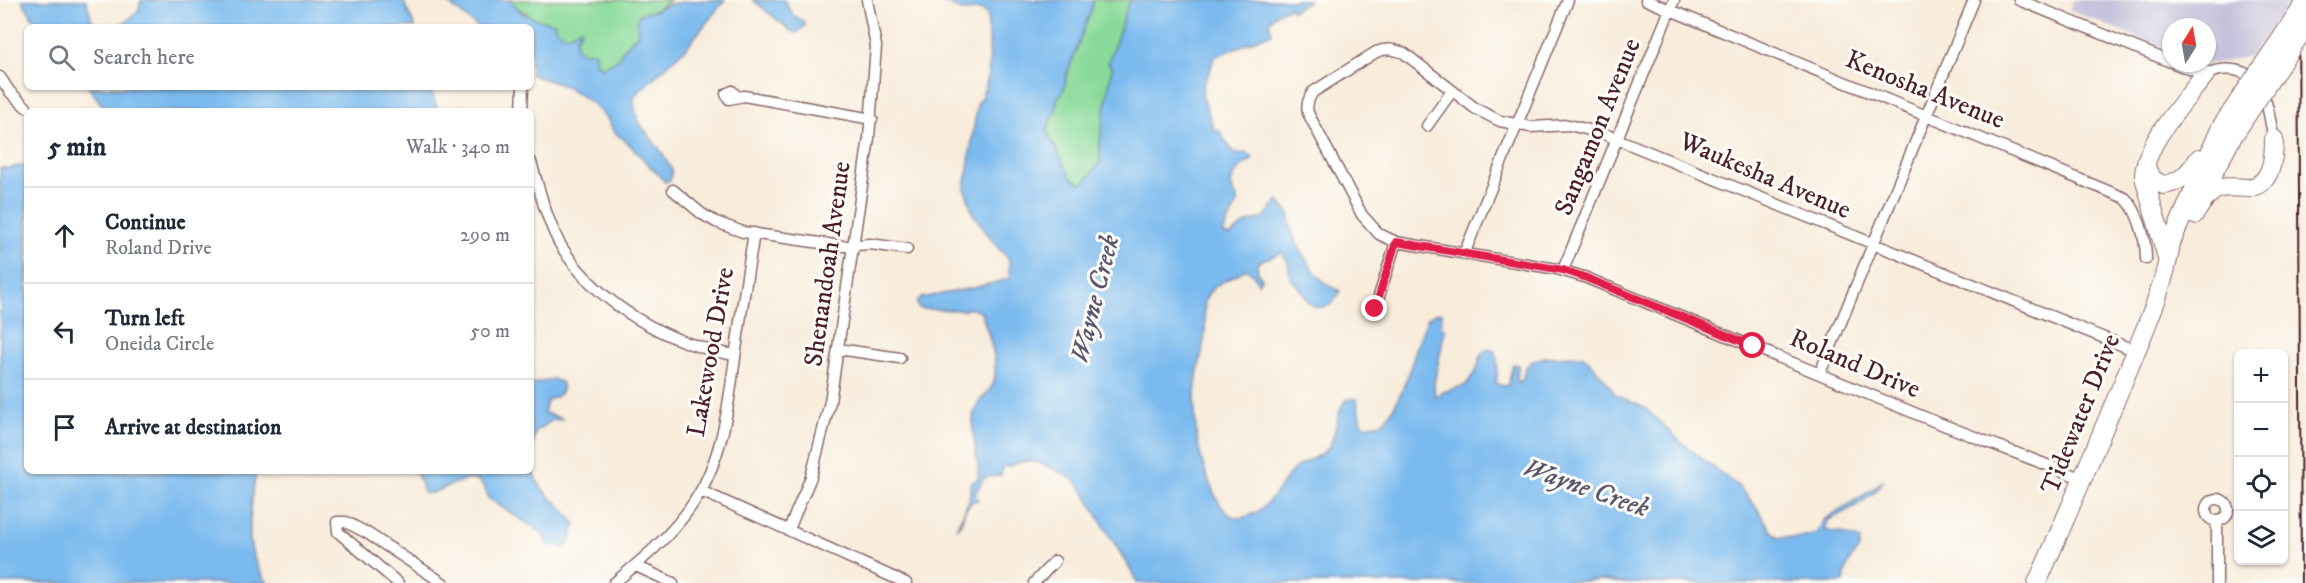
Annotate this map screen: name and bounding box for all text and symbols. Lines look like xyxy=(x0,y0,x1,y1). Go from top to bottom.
north arrow xyxy=(2162,18,2216,72)
search box xyxy=(24,24,534,90)
street label: Sangamon Avenue xyxy=(1547,34,1649,220)
icon: search xyxy=(45,41,78,74)
street label: Kenosha Avenue xyxy=(1841,43,2009,137)
text: Search here xyxy=(93,44,195,71)
street label: Waukesha Avenue xyxy=(1673,125,1856,227)
text: 5 min xyxy=(48,131,106,164)
text: Walk · 340 m xyxy=(406,135,510,160)
street label: Shenandoah Avenue xyxy=(797,159,859,369)
text: Continue xyxy=(105,209,186,236)
icon: ahead xyxy=(48,219,81,252)
text: 290 m xyxy=(460,223,510,248)
water label: Wayne Creek xyxy=(1063,231,1128,367)
text: Roland Drive xyxy=(105,236,212,261)
street label: Lakewood Drive xyxy=(680,265,742,439)
route end xyxy=(1361,295,1387,321)
text: Turn left xyxy=(105,305,185,332)
icon: left xyxy=(48,315,81,348)
text: 50 m xyxy=(470,319,510,344)
street label: Roland Drive xyxy=(1785,322,1925,406)
street label: Tidewater Drive xyxy=(2034,329,2128,499)
text: Oneida Circle xyxy=(105,332,214,357)
route start xyxy=(1739,332,1765,358)
map controls xyxy=(2234,349,2288,565)
button: + xyxy=(2234,349,2288,403)
button: − xyxy=(2234,403,2288,457)
icon: arrive xyxy=(48,411,81,444)
text: Arrive at destination xyxy=(105,414,282,441)
water label: Wayne Creek xyxy=(1518,451,1654,526)
button: locate xyxy=(2234,457,2288,511)
button: layers xyxy=(2234,511,2288,565)

